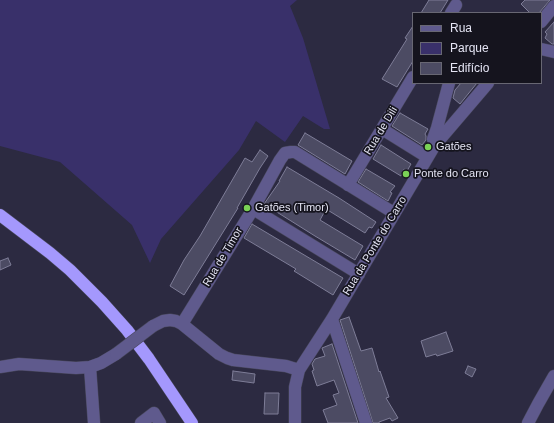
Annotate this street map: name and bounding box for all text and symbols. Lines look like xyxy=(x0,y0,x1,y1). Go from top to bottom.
legend xyxy=(412,12,542,84)
text: Rua xyxy=(450,21,472,35)
text: Parque xyxy=(450,41,489,55)
text: Edifício xyxy=(450,61,489,75)
street label: Rua de Dili xyxy=(361,105,401,157)
place label: Gatões xyxy=(436,140,471,154)
marker: Gatões xyxy=(423,142,433,152)
place label: Ponte do Carro xyxy=(414,167,489,181)
marker: Ponte do Carro xyxy=(401,169,411,179)
street label: Rua da Ponte do Carro xyxy=(340,194,410,298)
place label: Gatões (Timor) xyxy=(255,201,329,215)
marker: Gatões (Timor) xyxy=(242,203,252,213)
street label: Rua de Timor xyxy=(200,225,246,289)

